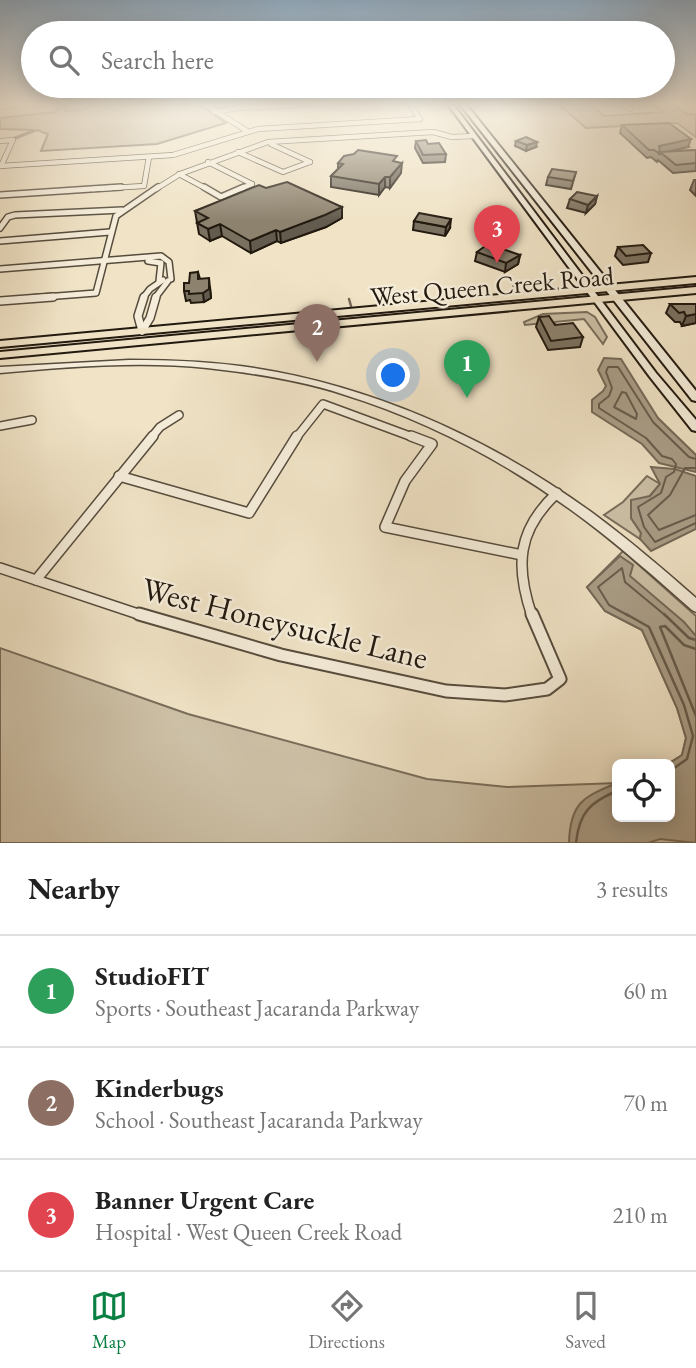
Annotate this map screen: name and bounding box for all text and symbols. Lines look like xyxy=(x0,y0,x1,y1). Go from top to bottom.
search box xyxy=(21,21,675,98)
icon: search xyxy=(45,41,83,79)
text: Search here xyxy=(101,43,214,77)
pin: 3 xyxy=(474,205,520,263)
street label: West Queen Creek Road xyxy=(369,258,616,314)
pin: 2 xyxy=(294,304,340,362)
pin: 1 xyxy=(444,340,490,398)
your location xyxy=(376,358,410,392)
street label: West Honeysuckle Lane xyxy=(138,567,432,679)
map controls xyxy=(612,759,675,822)
button: locate xyxy=(612,759,675,822)
text: Nearby xyxy=(28,869,120,908)
text: 3 results xyxy=(596,874,668,904)
text: StudioFIT xyxy=(95,959,209,993)
text: 1 xyxy=(45,976,57,1006)
text: 60 m xyxy=(623,976,668,1006)
text: Sports · Southeast Jacaranda Parkway xyxy=(95,993,419,1023)
text: Kinderbugs xyxy=(95,1071,224,1105)
text: 2 xyxy=(45,1088,57,1118)
text: 70 m xyxy=(623,1088,668,1118)
text: School · Southeast Jacaranda Parkway xyxy=(95,1105,423,1135)
text: Banner Urgent Care xyxy=(95,1183,314,1217)
text: 3 xyxy=(45,1200,57,1230)
text: 210 m xyxy=(612,1200,668,1230)
text: Hospital · West Queen Creek Road xyxy=(95,1217,402,1247)
tab: Map xyxy=(90,1287,128,1354)
tab: Directions xyxy=(308,1287,385,1354)
tab: Saved xyxy=(565,1287,606,1354)

